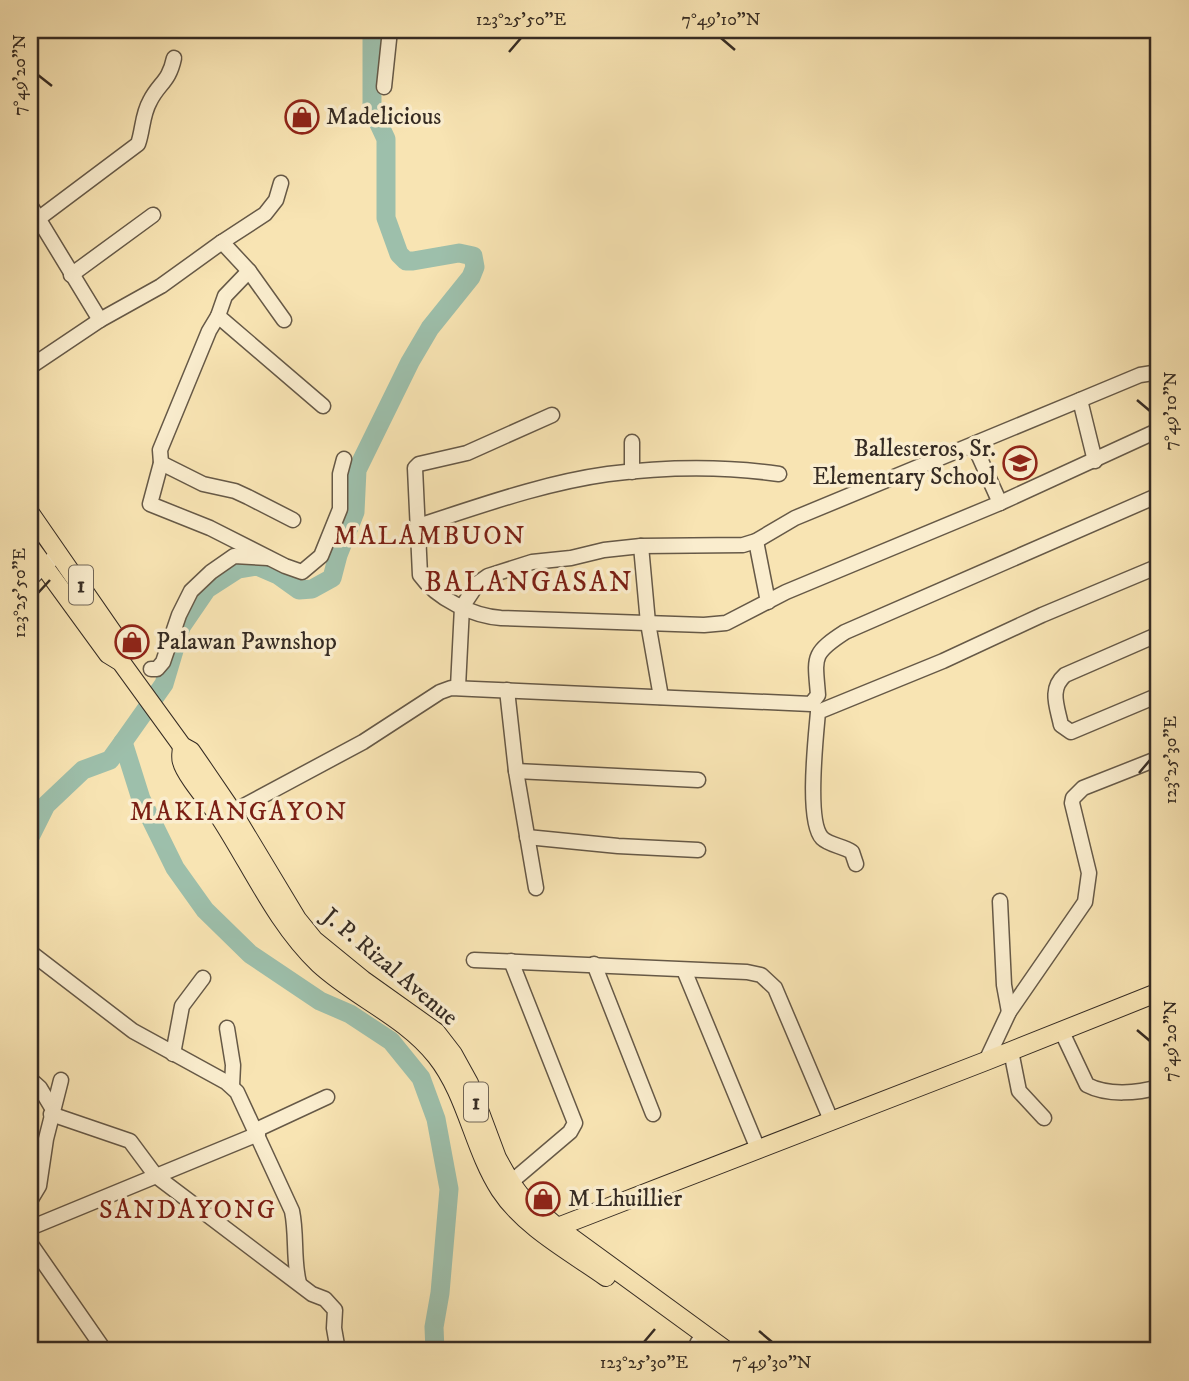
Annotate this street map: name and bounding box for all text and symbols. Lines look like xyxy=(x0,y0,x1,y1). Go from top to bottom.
text: 123°25'50"E xyxy=(476,9,567,31)
text: 7°49'10"N xyxy=(681,9,761,31)
text: 7°49'20"N xyxy=(9,34,31,116)
shop icon: Madelicious xyxy=(283,98,321,136)
place label: Madelicious xyxy=(326,102,441,132)
text: 7°49'10"N xyxy=(1160,371,1182,451)
place label: Ballesteros, Sr. Elementary School xyxy=(812,434,997,492)
school or university icon: Ballesteros, Sr. Elementary School xyxy=(1001,444,1039,482)
district label: MALAMBUON xyxy=(333,520,527,553)
text: 123°25'50"E xyxy=(9,547,31,638)
district label: BALANGASAN xyxy=(424,565,634,600)
road number: 1 xyxy=(69,566,93,604)
shop icon: Palawan Pawnshop xyxy=(113,623,151,661)
place label: Palawan Pawnshop xyxy=(156,627,337,657)
text: 123°25'30"E xyxy=(1160,716,1182,804)
district label: MAKIANGAYON xyxy=(130,796,348,829)
street label: J. P. Rizal Avenue xyxy=(315,900,464,1032)
text: 7°49'20"N xyxy=(1160,1000,1182,1082)
road number: 1 xyxy=(464,1082,488,1121)
shop icon: M Lhuillier xyxy=(524,1180,562,1218)
place label: M Lhuillier xyxy=(568,1184,682,1214)
district label: SANDAYONG xyxy=(99,1194,277,1227)
text: 123°25'30"E xyxy=(600,1352,688,1374)
text: 7°49'30"N xyxy=(732,1352,812,1374)

